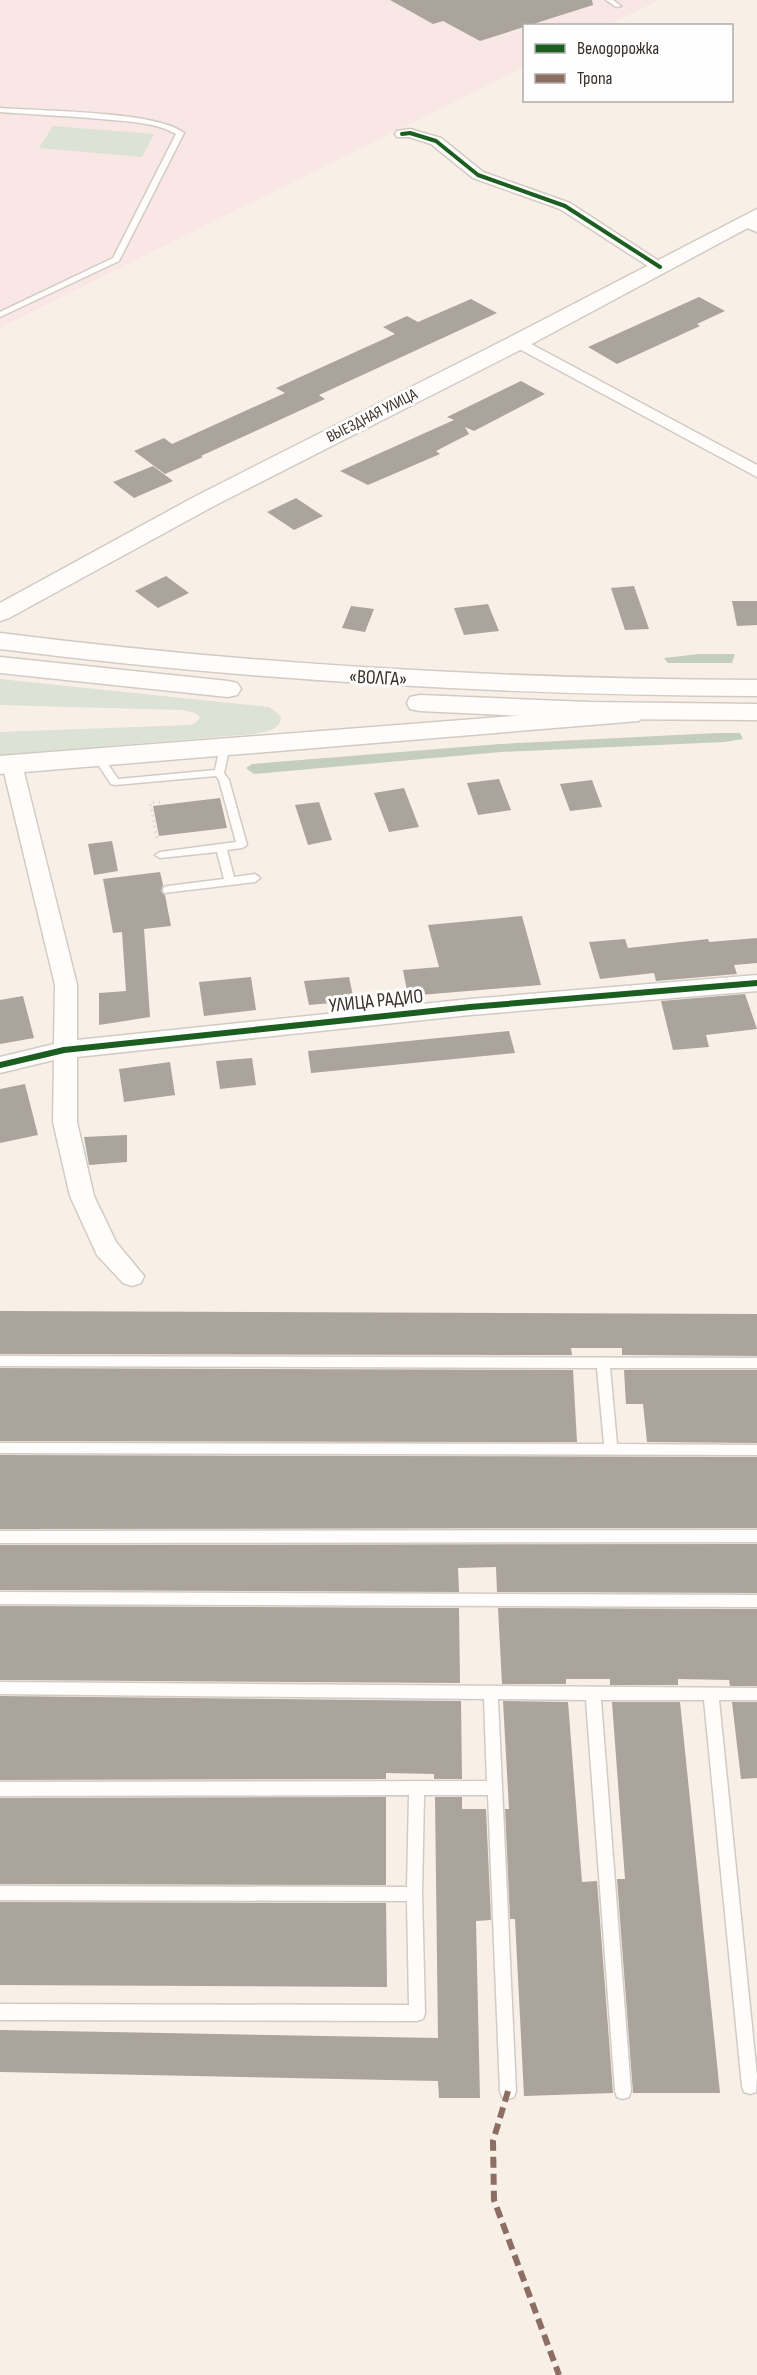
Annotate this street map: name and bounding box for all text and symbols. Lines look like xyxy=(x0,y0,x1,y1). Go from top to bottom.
legend xyxy=(523,24,733,102)
text: Велодорожка xyxy=(577,38,659,59)
text: Тропа xyxy=(577,68,613,89)
street label: ВЫЕЗДНАЯ УЛИЦА xyxy=(323,385,421,447)
street label: «ВОЛГА» xyxy=(348,664,408,692)
street label: УЛИЦА РАДИО xyxy=(328,984,424,1018)

